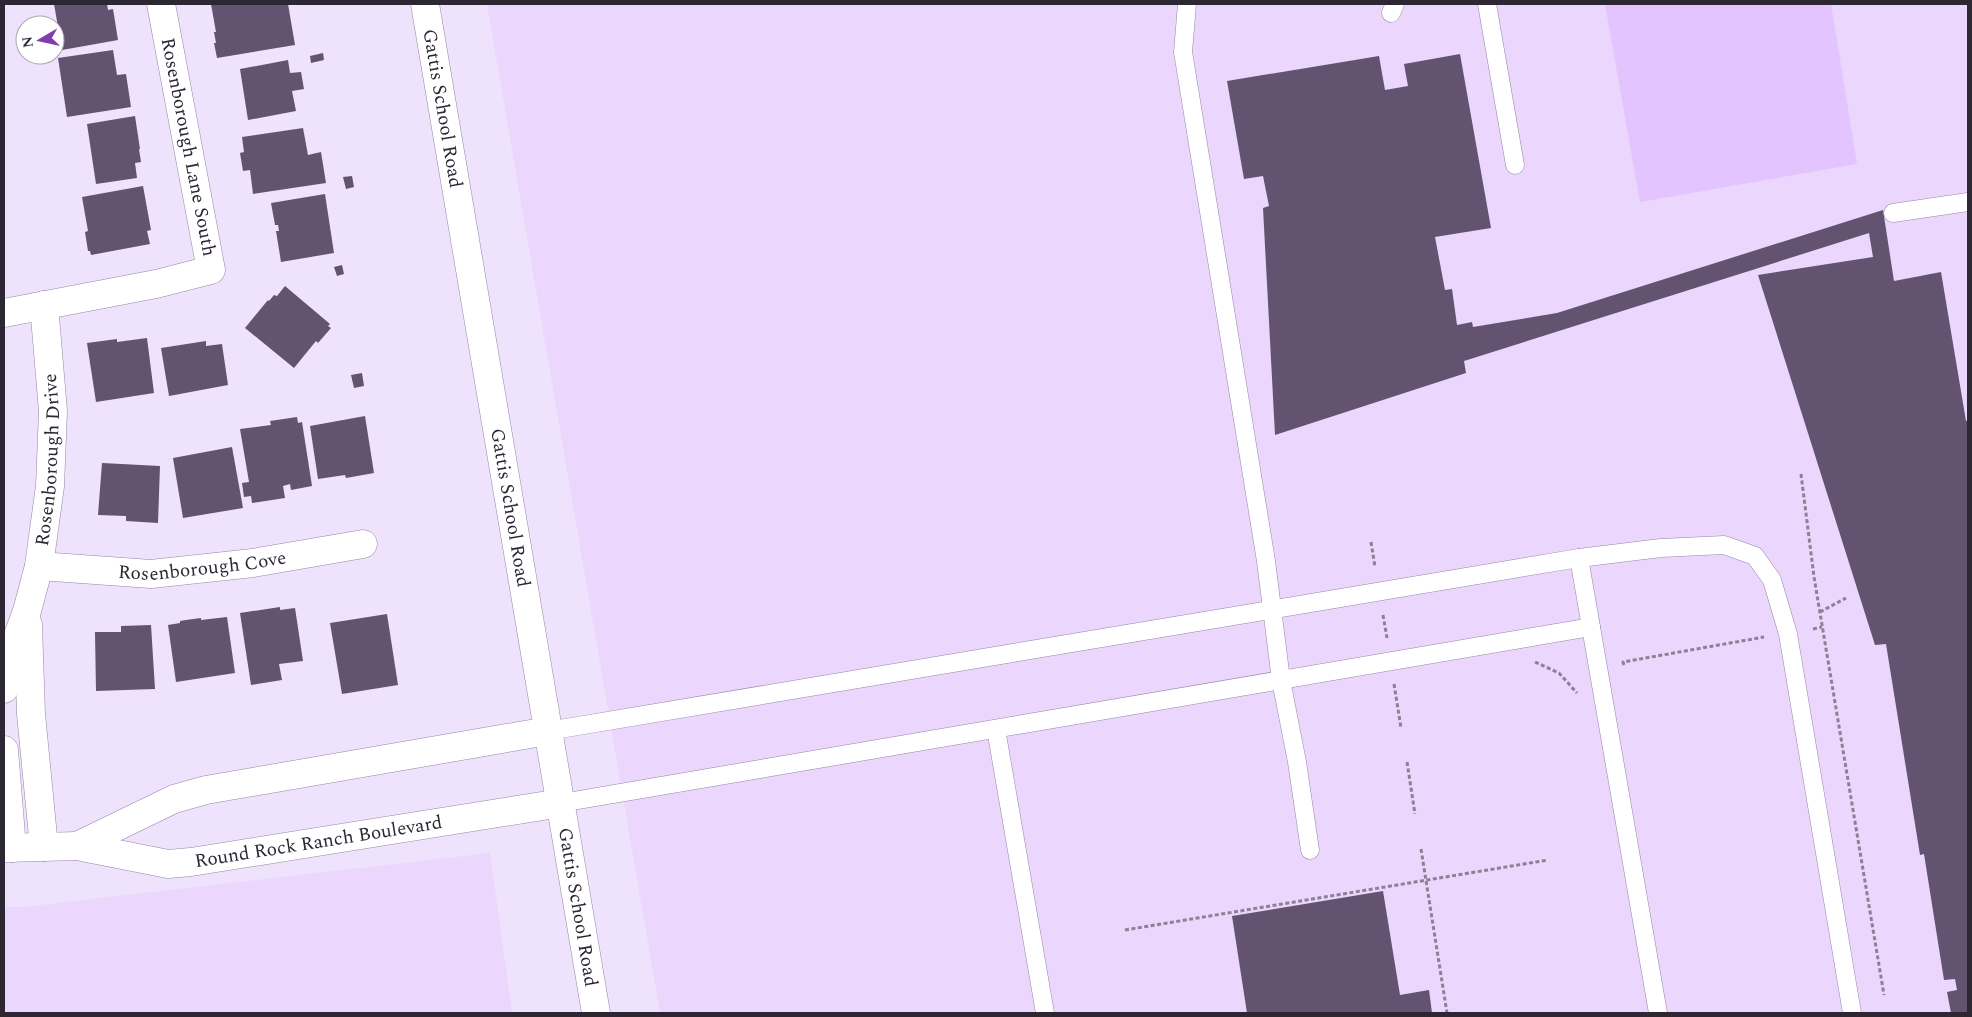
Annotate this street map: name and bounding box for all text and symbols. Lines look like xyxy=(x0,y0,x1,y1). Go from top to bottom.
north arrow xyxy=(15,15,65,65)
street label: Gattis School Road xyxy=(415,27,470,190)
text: N xyxy=(16,35,39,49)
street label: Rosenborough Lane South xyxy=(153,35,223,259)
street label: Rosenborough Drive xyxy=(27,372,68,548)
street label: Gattis School Road xyxy=(483,426,538,589)
street label: Rosenborough Cove xyxy=(117,543,289,589)
street label: Round Rock Ranch Boulevard xyxy=(193,808,444,876)
street label: Gattis School Road xyxy=(550,825,606,989)

